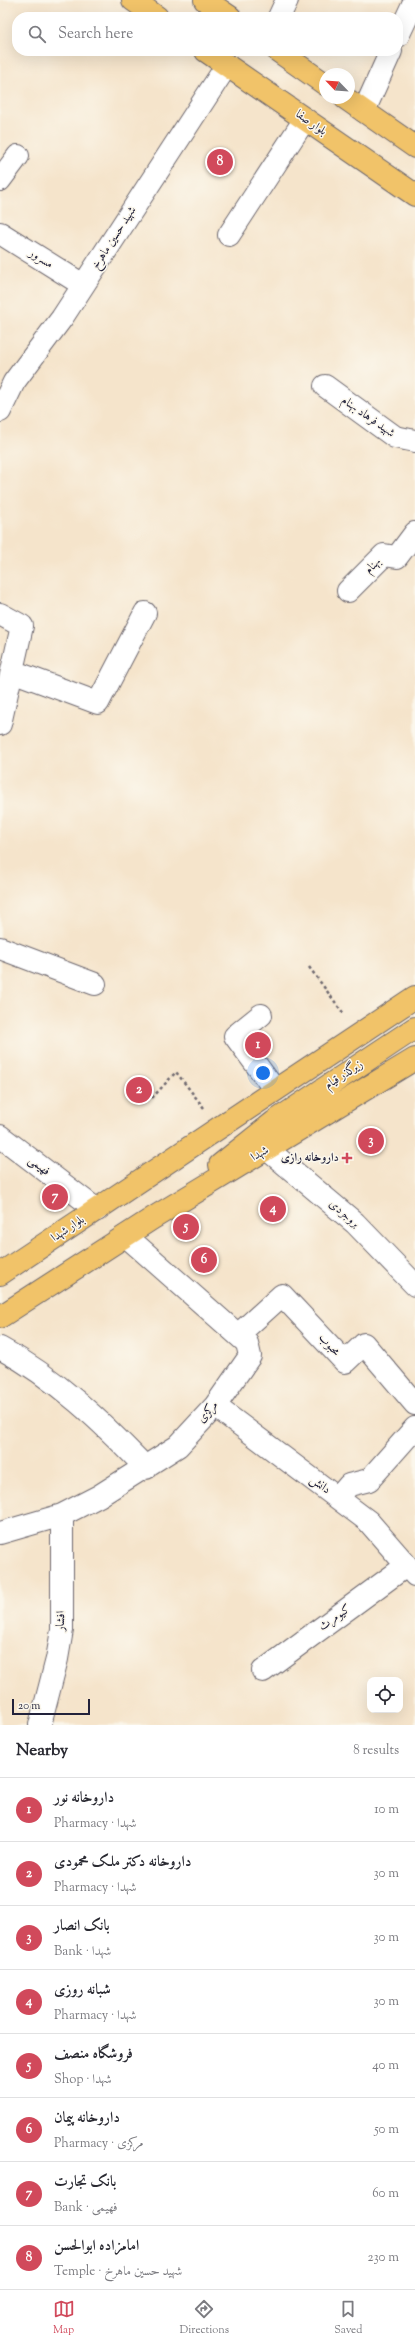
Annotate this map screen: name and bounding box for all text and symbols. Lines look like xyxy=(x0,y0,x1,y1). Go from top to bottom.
search box xyxy=(12,12,403,56)
icon: search xyxy=(26,23,48,45)
text: Search here xyxy=(58,24,133,45)
north arrow xyxy=(319,68,355,104)
street label: بلوار صفا xyxy=(292,106,330,140)
pin: 8 xyxy=(207,147,233,177)
street label: شهید حسین ماهرخ xyxy=(87,203,142,274)
street label: مسرور xyxy=(25,244,57,273)
street label: شهید فرهاد بهنام xyxy=(337,392,399,443)
street label: بهنام xyxy=(360,553,386,579)
pin: 1 xyxy=(245,1030,271,1060)
street label: زیرگذر قیام xyxy=(321,1055,368,1095)
your location xyxy=(253,1063,273,1083)
pin: 2 xyxy=(126,1075,152,1105)
pin: 3 xyxy=(358,1126,384,1156)
street label: شهدا xyxy=(248,1142,272,1166)
place label: داروخانه رازی xyxy=(281,1149,339,1167)
street label: فهیمی xyxy=(24,1152,54,1180)
marker: داروخانه رازی xyxy=(342,1153,352,1163)
pin: 7 xyxy=(42,1182,68,1212)
pin: 4 xyxy=(260,1194,286,1224)
street label: بروجردی xyxy=(325,1196,363,1232)
street label: بلوار شهدا xyxy=(48,1211,88,1247)
pin: 5 xyxy=(173,1212,199,1242)
pin: 6 xyxy=(191,1245,217,1275)
street label: محبوب xyxy=(314,1330,345,1361)
street label: مرکزی xyxy=(193,1397,223,1427)
street label: دانش xyxy=(306,1471,334,1499)
street label: کیومرث xyxy=(315,1600,355,1636)
street label: افشار xyxy=(52,1610,70,1633)
map controls xyxy=(367,1677,403,1713)
button: locate xyxy=(367,1677,403,1713)
scale bar xyxy=(12,1697,90,1716)
text: 20 m xyxy=(18,1698,40,1714)
text: Nearby xyxy=(16,1739,68,1763)
text: 8 results xyxy=(353,1742,399,1760)
text: داروخانه نور xyxy=(54,1788,114,1809)
text: 1 xyxy=(27,1801,31,1819)
text: 10 m xyxy=(374,1801,399,1819)
text: Pharmacy · شهدا xyxy=(54,1815,136,1833)
text: داروخانه دکتر ملک محمودی xyxy=(54,1852,191,1873)
text: 2 xyxy=(26,1865,32,1883)
text: 30 m xyxy=(373,1865,399,1883)
text: Pharmacy · شهدا xyxy=(54,1879,136,1897)
text: بانک انصار xyxy=(54,1916,110,1937)
text: 3 xyxy=(26,1929,32,1947)
text: 30 m xyxy=(373,1929,399,1947)
text: Bank · شهدا xyxy=(54,1943,111,1961)
text: شبانه روزی xyxy=(54,1980,111,2001)
text: 4 xyxy=(26,1993,32,2011)
text: 30 m xyxy=(373,1993,399,2011)
text: Pharmacy · شهدا xyxy=(54,2007,136,2025)
text: فروشگاه منصف xyxy=(54,2044,133,2065)
text: 5 xyxy=(27,2057,31,2075)
text: 40 m xyxy=(372,2057,399,2075)
text: Shop · شهدا xyxy=(54,2071,112,2089)
text: داروخانه پیمان xyxy=(54,2108,120,2129)
text: 6 xyxy=(26,2121,32,2139)
text: 50 m xyxy=(374,2121,399,2139)
text: Pharmacy · مرکزی xyxy=(54,2135,143,2153)
text: بانک تجارت xyxy=(54,2172,116,2193)
text: 7 xyxy=(26,2185,32,2203)
text: 60 m xyxy=(372,2185,399,2203)
text: Bank · فهیمی xyxy=(54,2199,117,2217)
text: امامزاده ابوالحسن xyxy=(54,2236,139,2257)
text: 8 xyxy=(26,2249,32,2267)
text: 230 m xyxy=(367,2249,399,2267)
text: Temple · شهید حسین ماهرخ xyxy=(54,2263,182,2281)
tab: Map xyxy=(53,2298,75,2338)
tab: Directions xyxy=(180,2298,229,2338)
tab: Saved xyxy=(334,2298,362,2338)

